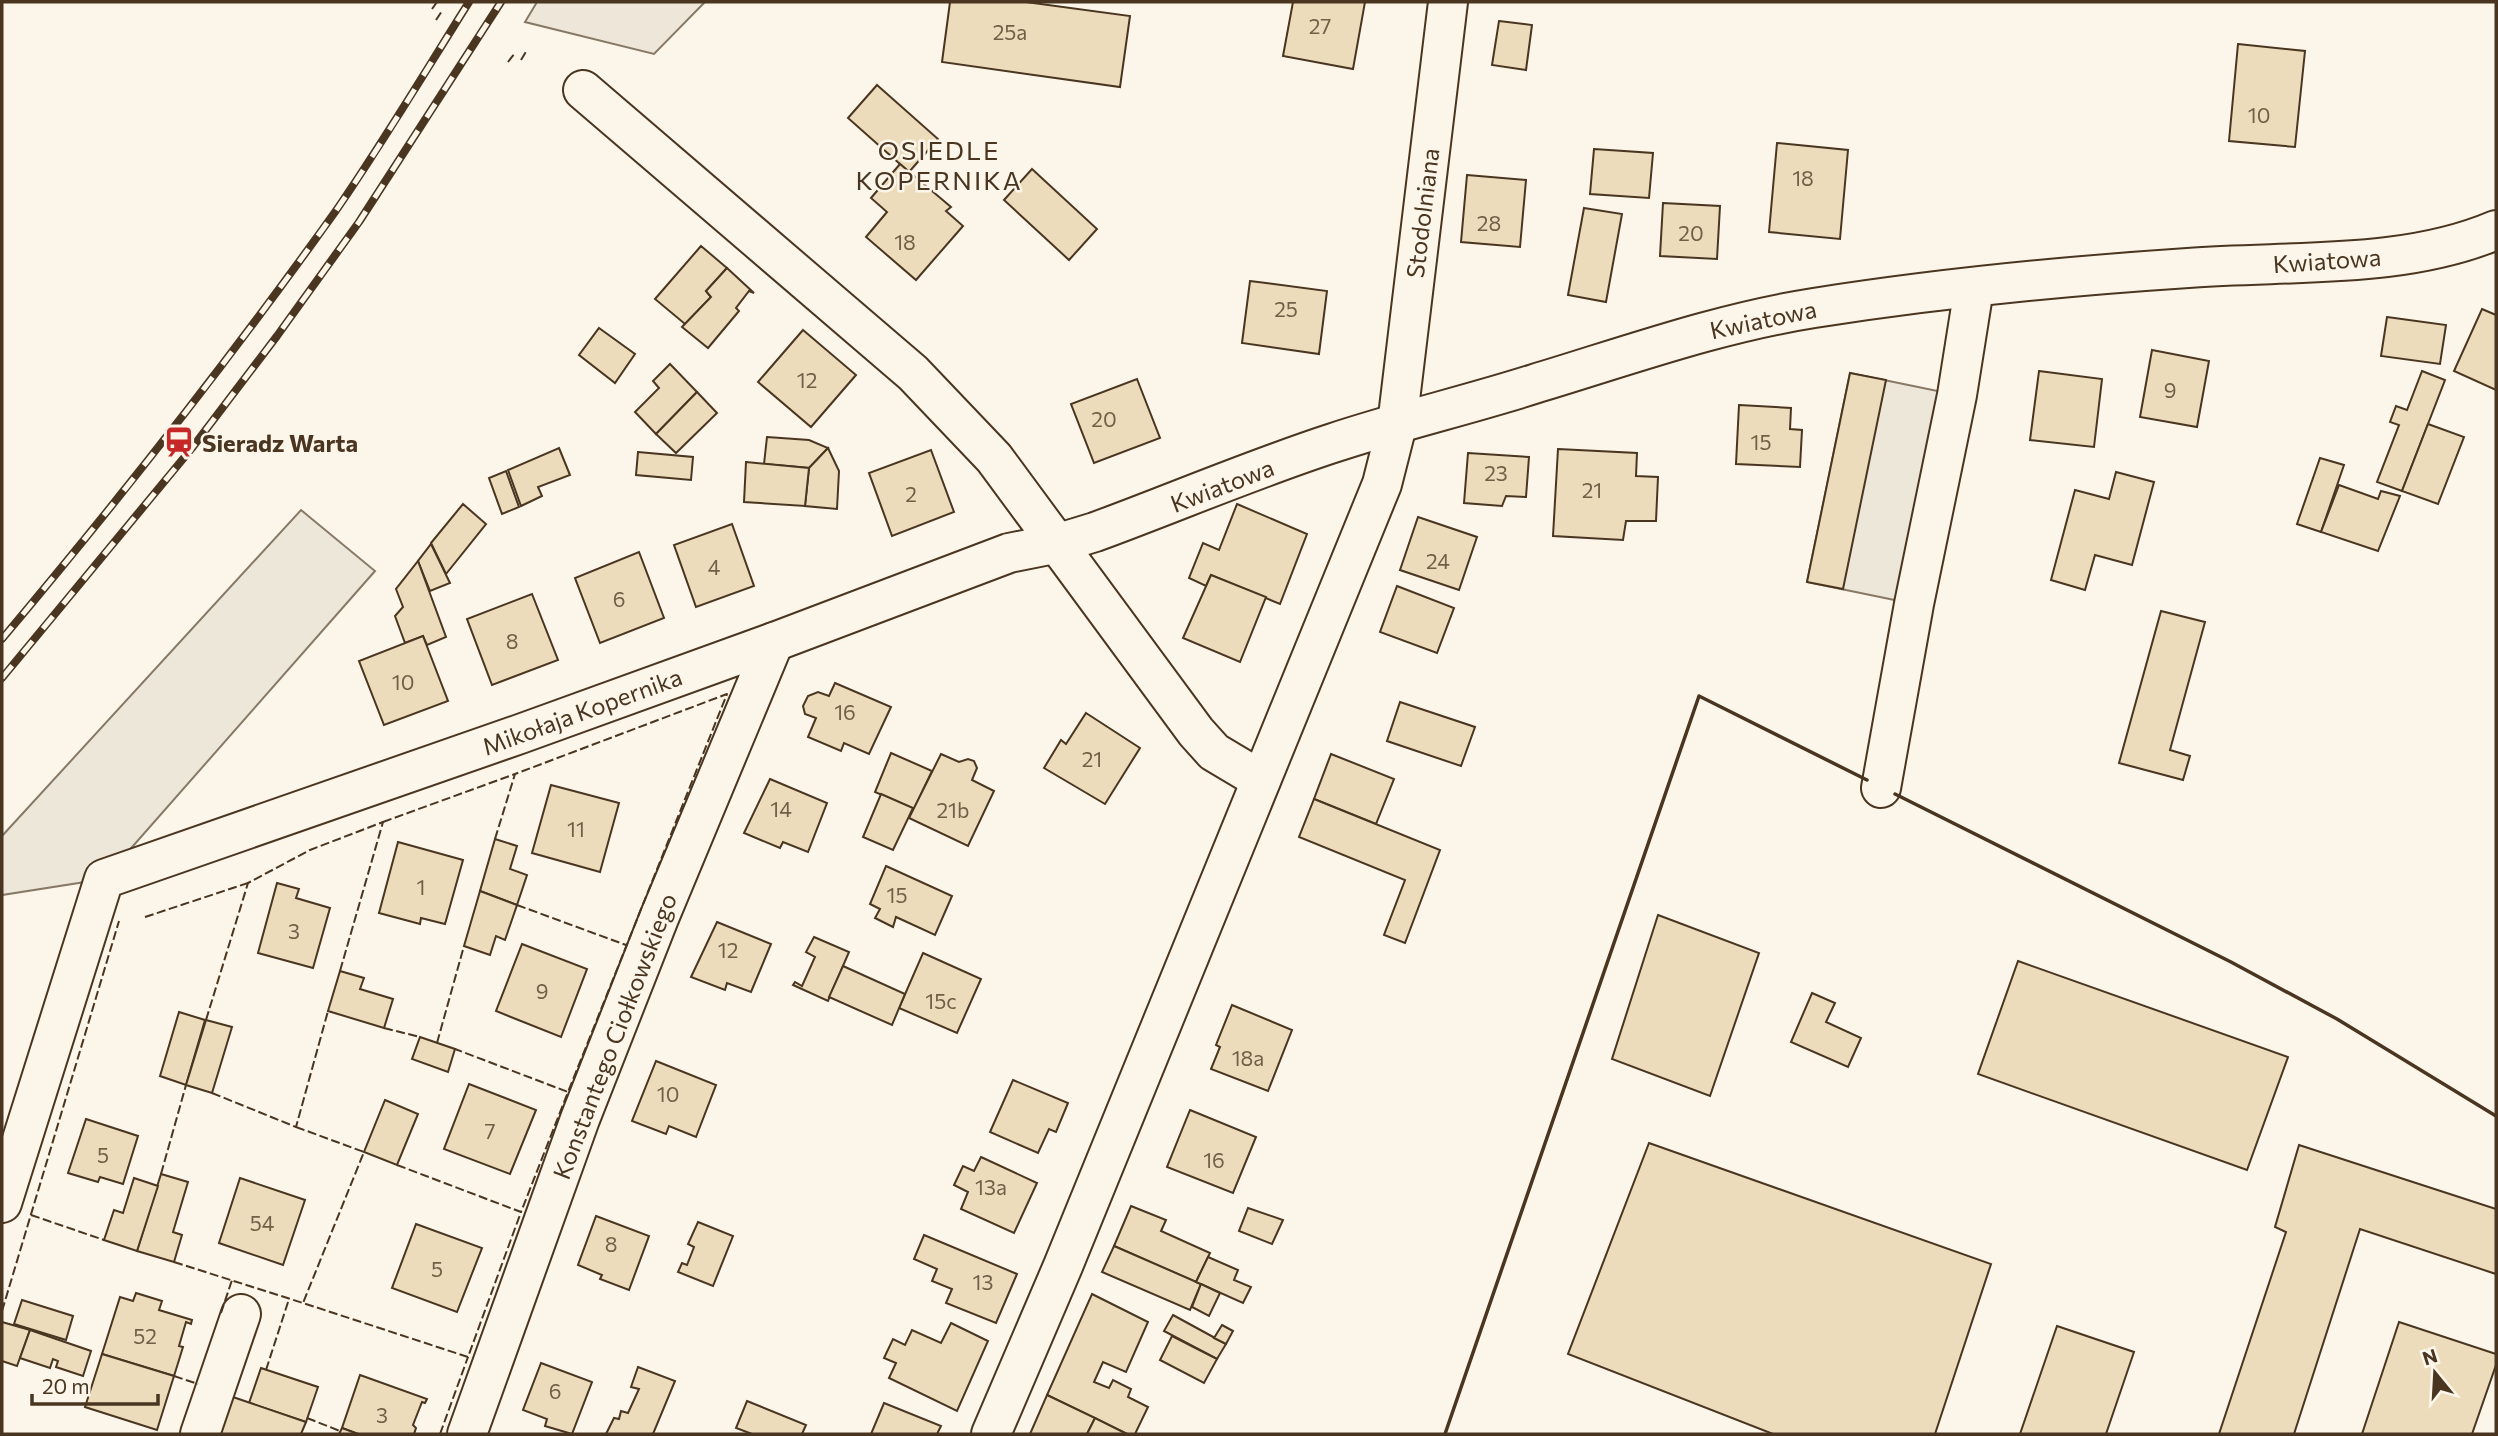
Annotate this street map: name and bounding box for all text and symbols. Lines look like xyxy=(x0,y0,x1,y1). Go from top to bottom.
house number: 27 xyxy=(1309,13,1331,38)
house number: 25a xyxy=(993,19,1027,44)
house number: 10 xyxy=(2248,102,2270,127)
district label: OSIEDLE KOPERNIKA xyxy=(855,134,1023,195)
street label: Stodolniana xyxy=(1400,146,1444,280)
house number: 18 xyxy=(1792,165,1814,190)
house number: 28 xyxy=(1477,210,1501,235)
house number: 20 xyxy=(1678,220,1704,245)
house number: 18 xyxy=(894,229,916,254)
street label: Kwiatowa xyxy=(2272,242,2382,278)
street label: Kwiatowa xyxy=(1707,294,1819,344)
house number: 25 xyxy=(1274,296,1298,321)
house number: 12 xyxy=(797,367,817,392)
house number: 9 xyxy=(2164,377,2176,402)
house number: 20 xyxy=(1091,406,1117,431)
station icon: Sieradz Warta xyxy=(162,425,196,459)
place label: Sieradz Warta xyxy=(202,428,358,457)
house number: 15 xyxy=(1750,429,1772,454)
street label: Kwiatowa xyxy=(1166,452,1278,518)
house number: 23 xyxy=(1484,460,1508,485)
house number: 21 xyxy=(1582,477,1602,502)
house number: 2 xyxy=(905,481,917,506)
house number: 24 xyxy=(1426,548,1450,573)
house number: 4 xyxy=(708,554,721,579)
house number: 6 xyxy=(613,586,625,611)
house number: 8 xyxy=(506,628,518,653)
street label: Mikołaja Kopernika xyxy=(478,661,686,761)
house number: 10 xyxy=(392,669,414,694)
house number: 16 xyxy=(834,699,856,724)
house number: 21 xyxy=(1082,746,1102,771)
house number: 14 xyxy=(770,796,792,821)
house number: 21b xyxy=(936,797,970,822)
house number: 11 xyxy=(567,816,585,841)
house number: 1 xyxy=(417,874,425,899)
house number: 15 xyxy=(886,882,908,907)
street label: Konstantego Ciołkowskiego xyxy=(546,889,682,1183)
house number: 3 xyxy=(288,918,300,943)
house number: 12 xyxy=(718,937,738,962)
house number: 9 xyxy=(536,978,548,1003)
house number: 15c xyxy=(925,988,957,1013)
house number: 18a xyxy=(1232,1045,1264,1070)
house number: 10 xyxy=(657,1081,679,1106)
house number: 7 xyxy=(484,1118,496,1143)
house number: 5 xyxy=(97,1142,109,1167)
house number: 16 xyxy=(1203,1147,1225,1172)
house number: 13a xyxy=(975,1174,1007,1199)
house number: 54 xyxy=(250,1210,275,1235)
house number: 8 xyxy=(605,1231,617,1256)
house number: 5 xyxy=(431,1256,443,1281)
house number: 13 xyxy=(973,1269,993,1294)
house number: 52 xyxy=(133,1323,157,1348)
north arrow xyxy=(2400,1338,2470,1408)
text: N xyxy=(2419,1343,2440,1369)
scale bar xyxy=(32,1362,158,1406)
text: 20 m xyxy=(42,1373,90,1398)
house number: 6 xyxy=(549,1378,561,1403)
house number: 3 xyxy=(376,1402,388,1427)

